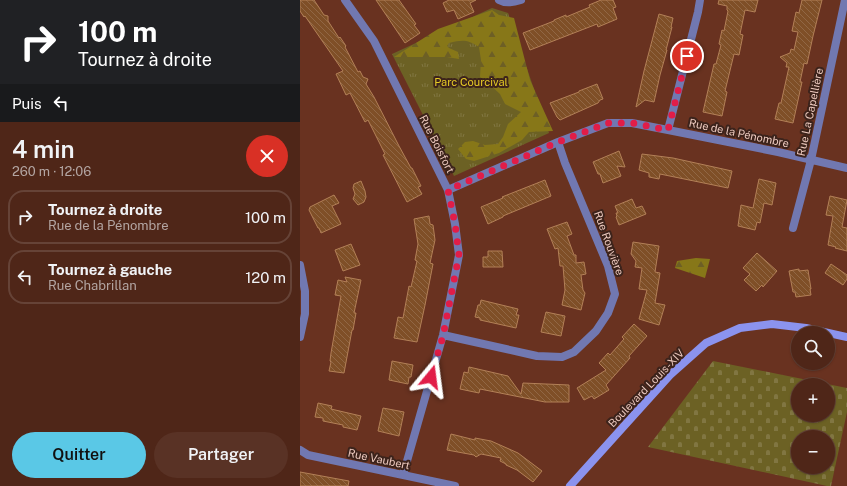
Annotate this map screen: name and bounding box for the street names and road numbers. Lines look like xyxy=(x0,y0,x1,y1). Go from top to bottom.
street label: Rue La Capellière xyxy=(795,67,825,157)
street label: Rue Boisfort xyxy=(417,113,457,175)
street label: Rue de la Pénombre xyxy=(688,117,790,149)
street label: Rue Rouvière xyxy=(592,209,626,277)
street label: Boulevard Louis-XIV xyxy=(606,346,687,429)
street label: Rue Vaubert xyxy=(347,447,411,471)

